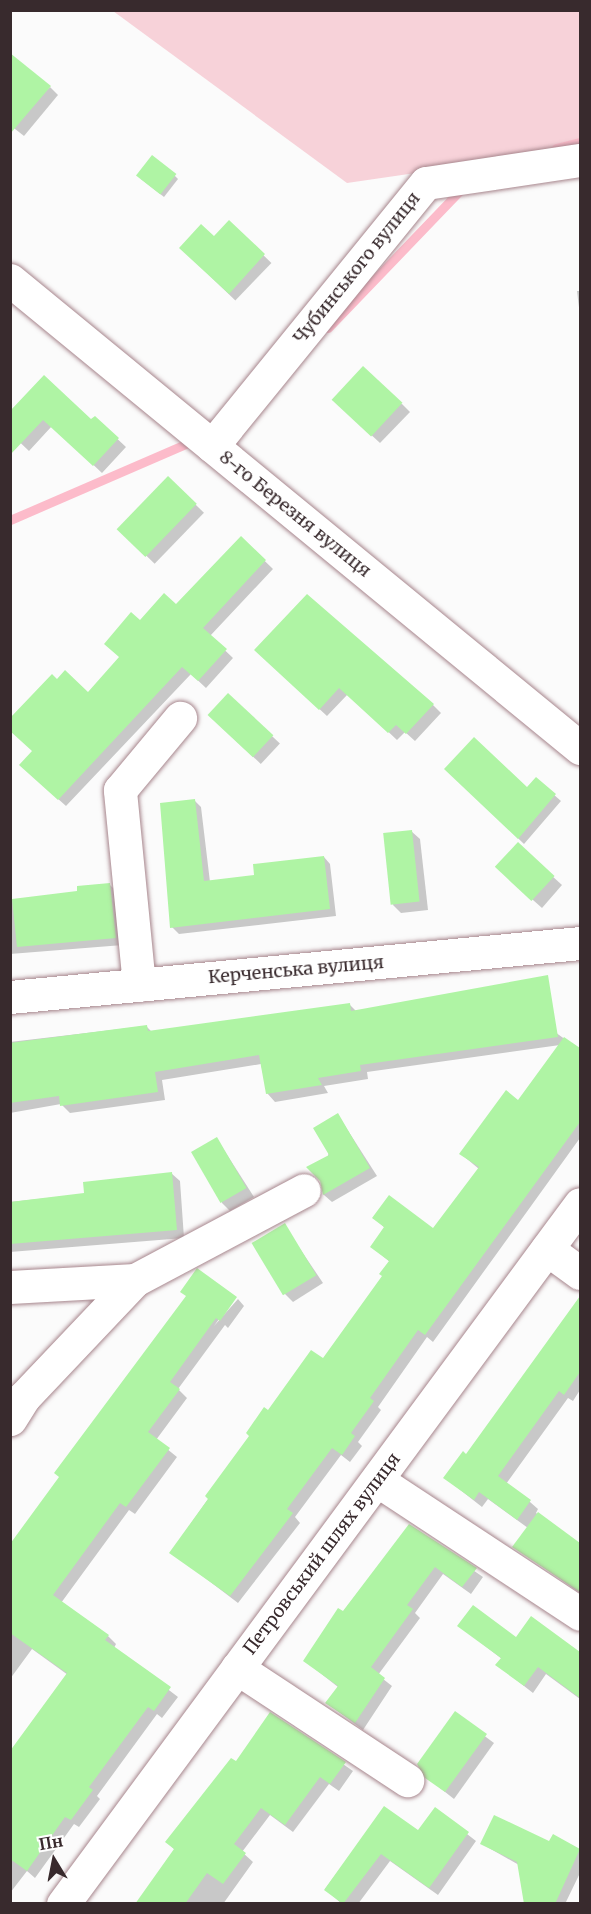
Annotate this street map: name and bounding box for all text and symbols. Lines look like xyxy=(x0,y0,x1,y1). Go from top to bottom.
street label: Чубинського вулиця xyxy=(289,188,425,348)
street label: 8-го Березня вулиця xyxy=(215,446,375,582)
street label: Керченська вулиця xyxy=(207,952,385,988)
street label: Петровський шлях вулиця xyxy=(239,1449,405,1659)
north arrow xyxy=(24,1830,84,1890)
text: Пн xyxy=(37,1830,64,1854)

